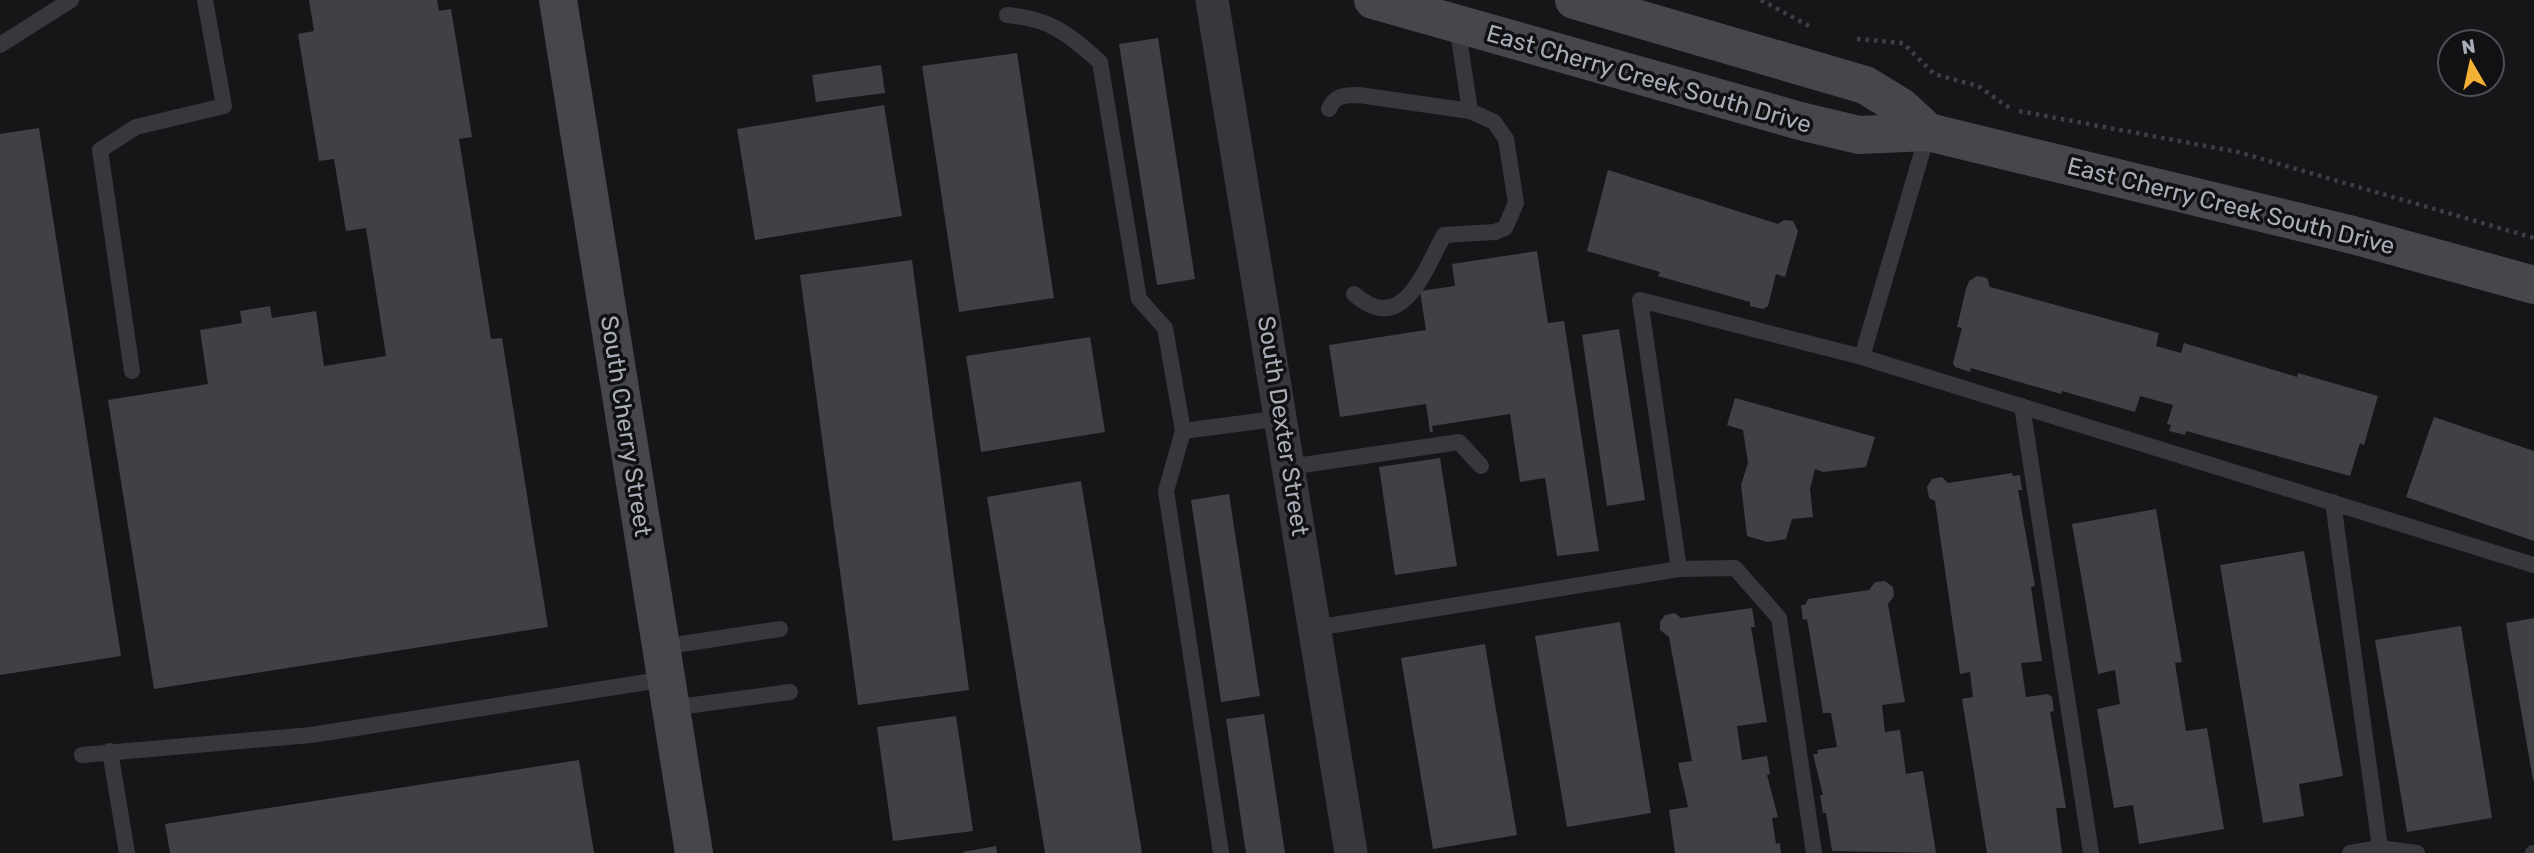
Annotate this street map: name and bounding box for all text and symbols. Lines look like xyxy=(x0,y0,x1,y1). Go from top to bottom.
street label: East Cherry Creek South Drive xyxy=(1483,19,1815,139)
north arrow xyxy=(2436,28,2506,98)
text: N xyxy=(2460,34,2477,59)
street label: East Cherry Creek South Drive xyxy=(2064,152,2398,260)
street label: South Cherry Street xyxy=(595,314,657,538)
street label: South Dexter Street xyxy=(1252,314,1314,538)

